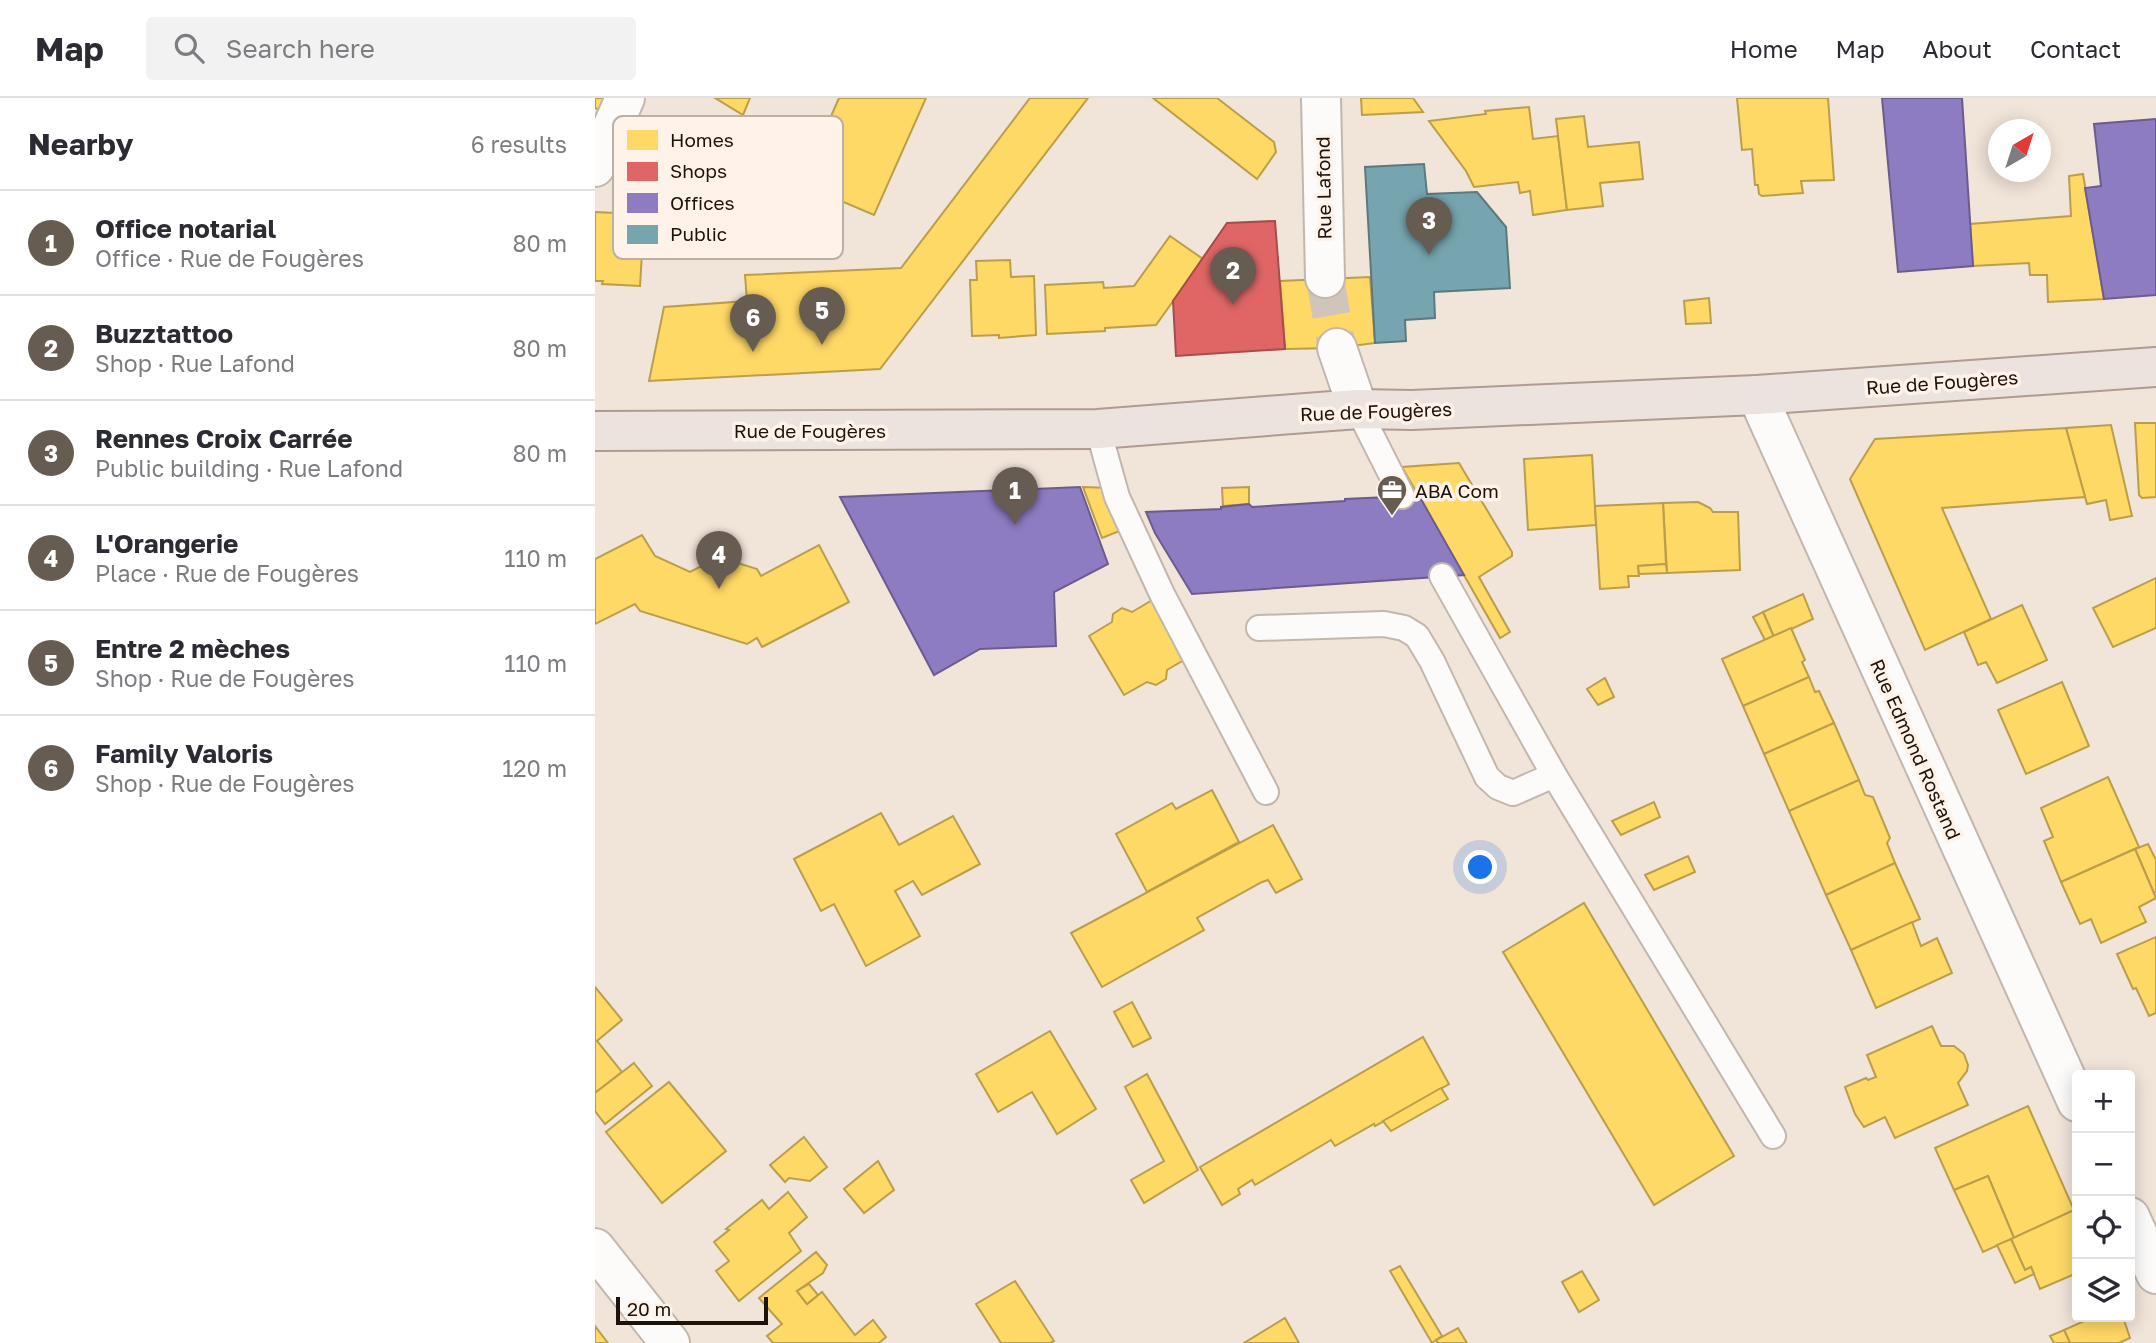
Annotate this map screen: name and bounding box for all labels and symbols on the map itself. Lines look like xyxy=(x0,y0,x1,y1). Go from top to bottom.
legend xyxy=(613,116,843,259)
north arrow xyxy=(1988,119,2051,182)
text: Homes xyxy=(670,128,734,151)
street label: Rue Lafond xyxy=(1311,136,1335,240)
text: Shops xyxy=(670,159,727,182)
text: Offices xyxy=(670,191,735,214)
pin: 3 xyxy=(1406,197,1452,255)
text: Public xyxy=(670,222,727,245)
pin: 2 xyxy=(1210,247,1256,305)
pin: 5 xyxy=(799,287,845,345)
pin: 6 xyxy=(730,294,776,352)
street label: Rue de Fougères xyxy=(1865,365,2019,399)
street label: Rue de Fougères xyxy=(1299,397,1453,425)
street label: Rue de Fougères xyxy=(734,419,886,442)
pin: 1 xyxy=(992,467,1038,525)
office icon: ABA Com xyxy=(1375,473,1409,517)
place label: ABA Com xyxy=(1415,479,1499,502)
pin: 4 xyxy=(696,531,742,589)
street label: Rue Edmond Rostand xyxy=(1866,655,1966,843)
your location xyxy=(1463,850,1497,884)
scale bar xyxy=(616,1294,768,1326)

